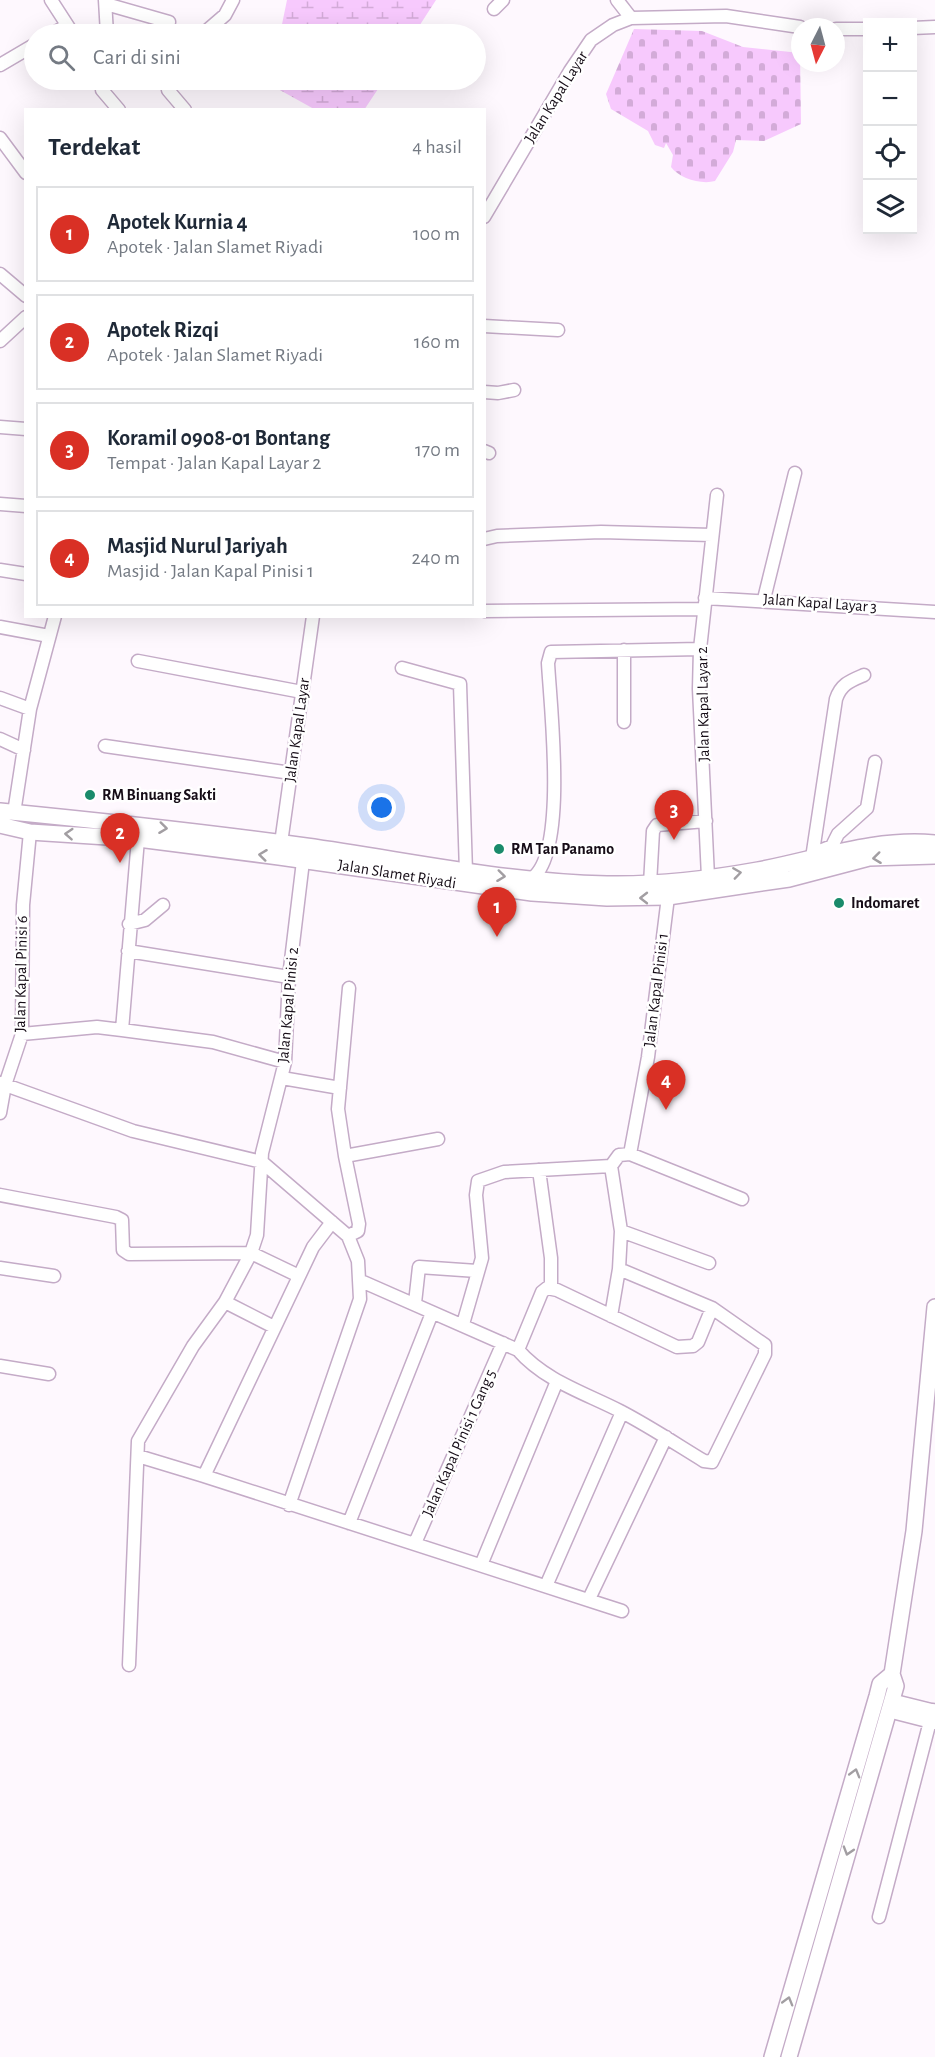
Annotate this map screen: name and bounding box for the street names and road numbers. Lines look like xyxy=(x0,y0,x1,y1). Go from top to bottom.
street label: Jalan Kapal Layar xyxy=(521,48,592,146)
street label: Jalan Kapal Layar 3 xyxy=(762,591,878,616)
street label: Jalan Kapal Layar 2 xyxy=(694,646,713,762)
street label: Jalan Kapal Layar xyxy=(282,676,313,783)
street label: Jalan Slamet Riyadi xyxy=(337,857,457,892)
street label: Jalan Kapal Pinisi 6 xyxy=(12,916,30,1032)
street label: Jalan Kapal Pinisi 1 xyxy=(641,932,671,1048)
street label: Jalan Kapal Pinisi 2 xyxy=(275,946,301,1064)
street label: Jalan Kapal Pinisi 1 Gang 5 xyxy=(419,1367,499,1519)

